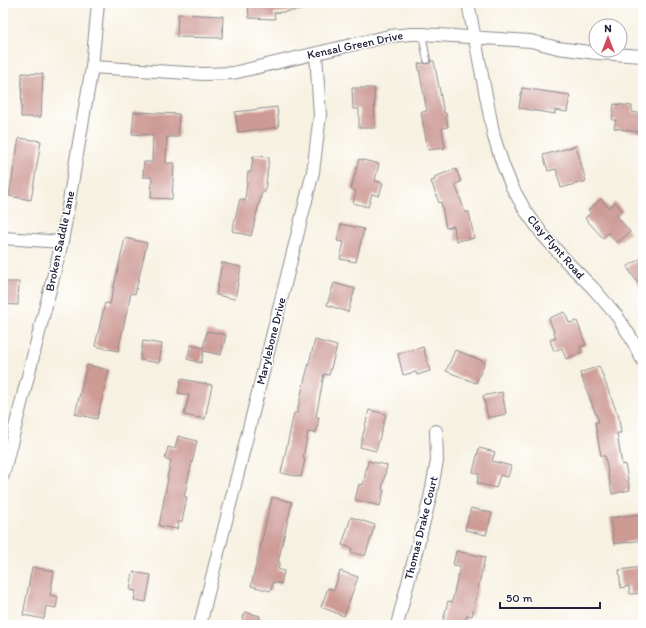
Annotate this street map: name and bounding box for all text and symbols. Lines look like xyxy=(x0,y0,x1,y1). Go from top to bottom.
north arrow xyxy=(588,18,628,58)
text: N xyxy=(604,22,612,35)
street label: Kensal Green Drive xyxy=(306,28,405,62)
street label: Broken Saddle Lane xyxy=(43,189,78,293)
street label: Clay Flynt Road xyxy=(524,212,588,282)
street label: Marylebone Drive xyxy=(253,296,289,386)
street label: Thomas Drake Court xyxy=(401,474,441,581)
scale bar xyxy=(500,584,600,610)
text: 50 m xyxy=(506,591,532,605)

